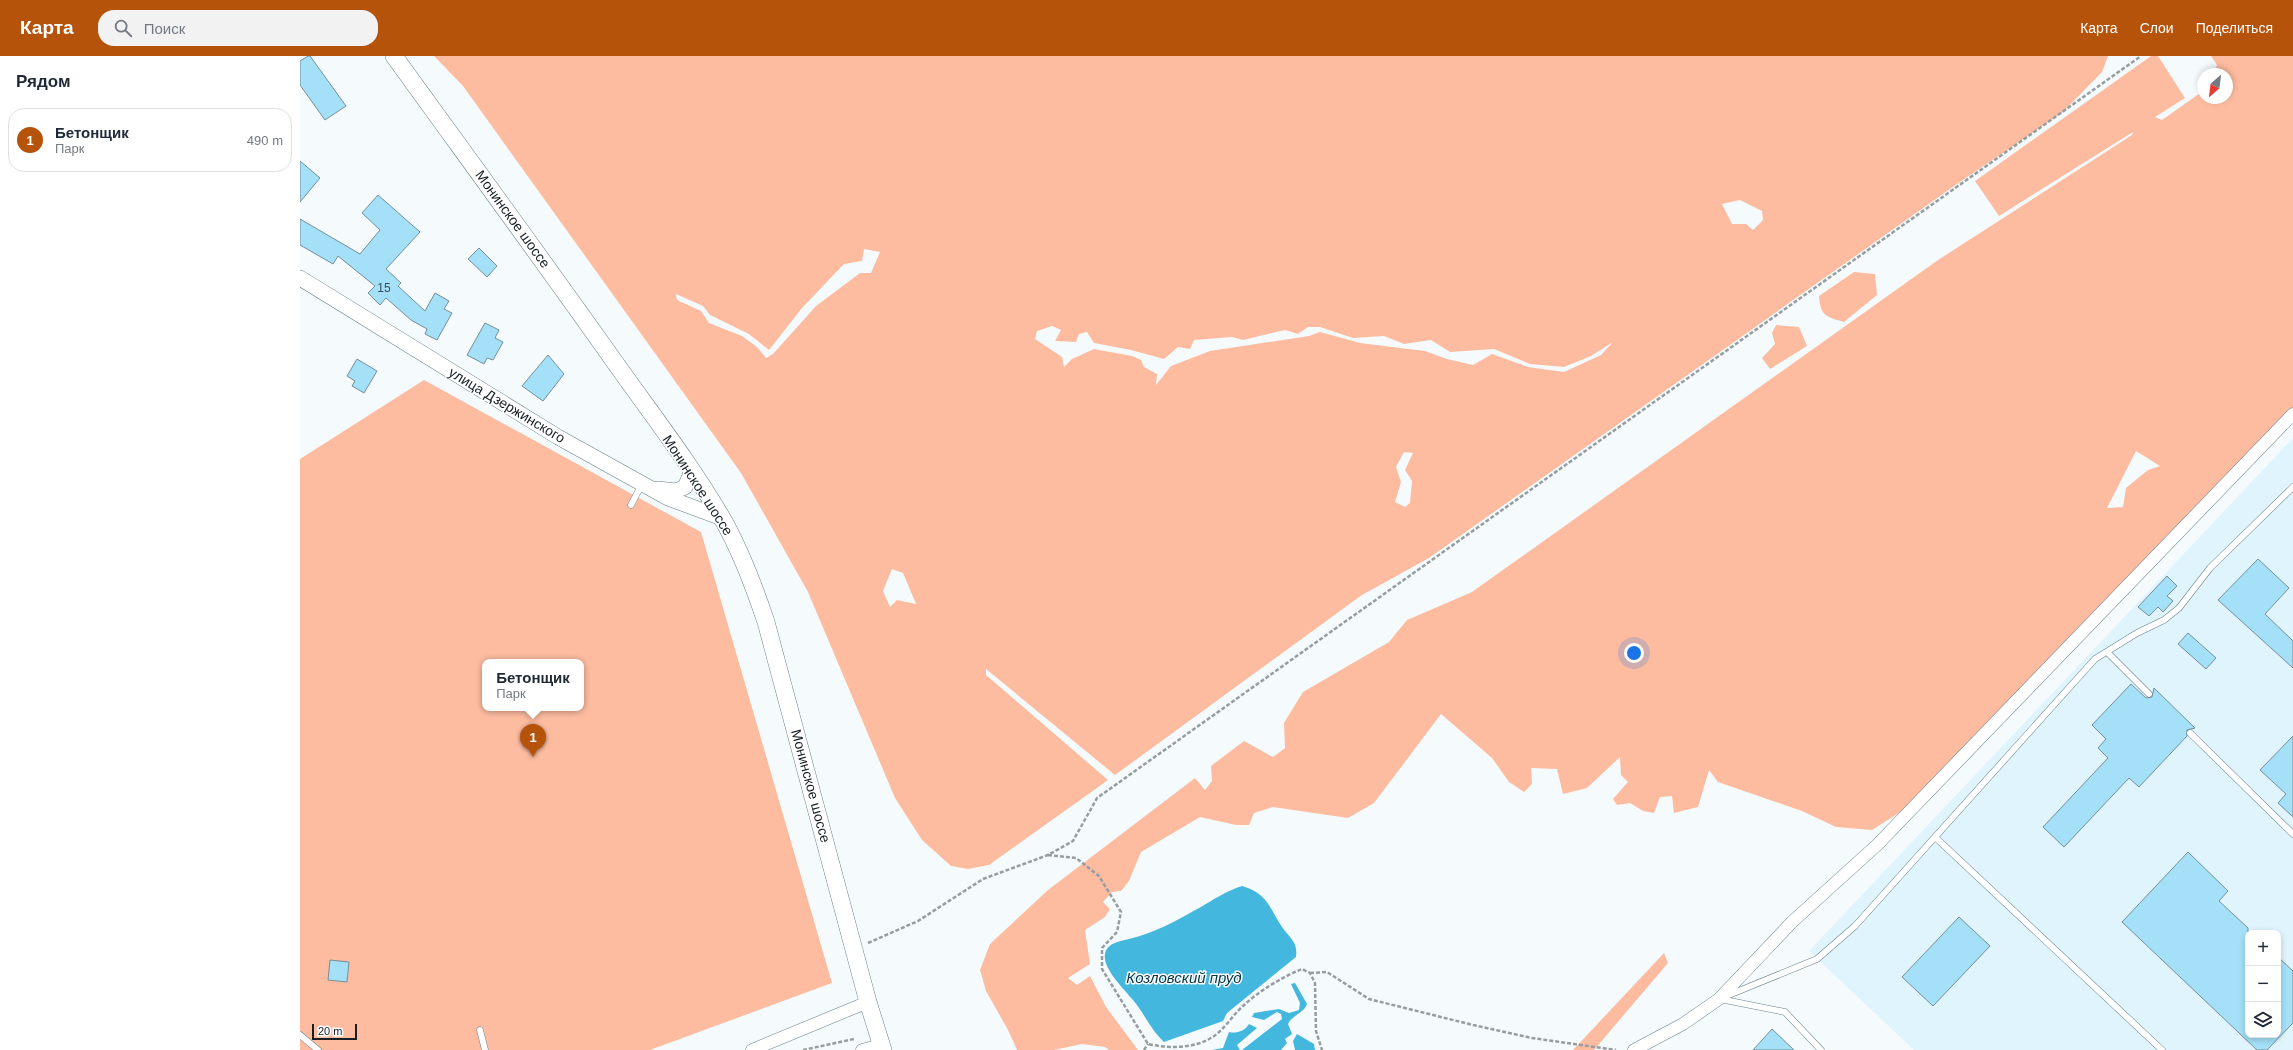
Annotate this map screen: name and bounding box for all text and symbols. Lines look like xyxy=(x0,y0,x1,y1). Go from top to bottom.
search box xyxy=(98,10,378,46)
text: Карта xyxy=(20,17,74,38)
icon: search xyxy=(112,17,134,39)
text: Поиск xyxy=(144,20,185,37)
text: Карта xyxy=(2080,20,2118,36)
text: Слои xyxy=(2140,20,2174,36)
text: Поделиться xyxy=(2196,20,2273,36)
north arrow xyxy=(2197,68,2233,104)
text: Рядом xyxy=(16,72,71,91)
text: Бетонщик xyxy=(55,124,129,141)
text: 1 xyxy=(26,133,34,148)
text: 490 m xyxy=(247,133,283,148)
text: Парк xyxy=(55,141,85,156)
street label: Монинское шоссе xyxy=(472,167,554,271)
house number: 15 xyxy=(377,281,391,295)
street label: улица Дзержинского xyxy=(446,364,568,446)
street label: Монинское шоссе xyxy=(660,432,737,538)
your location xyxy=(1624,643,1644,663)
popup xyxy=(482,659,584,711)
text: Бетонщик xyxy=(496,669,570,686)
text: Парк xyxy=(496,686,526,701)
pin: 1 xyxy=(520,724,546,757)
street label: Монинское шоссе xyxy=(788,728,834,845)
map controls xyxy=(2245,930,2281,1038)
button: + xyxy=(2245,930,2281,966)
button: − xyxy=(2245,966,2281,1002)
water label: Козловский пруд xyxy=(1126,969,1242,986)
button: layers xyxy=(2245,1002,2281,1038)
scale bar xyxy=(312,1022,357,1041)
text: 20 m xyxy=(318,1025,342,1037)

